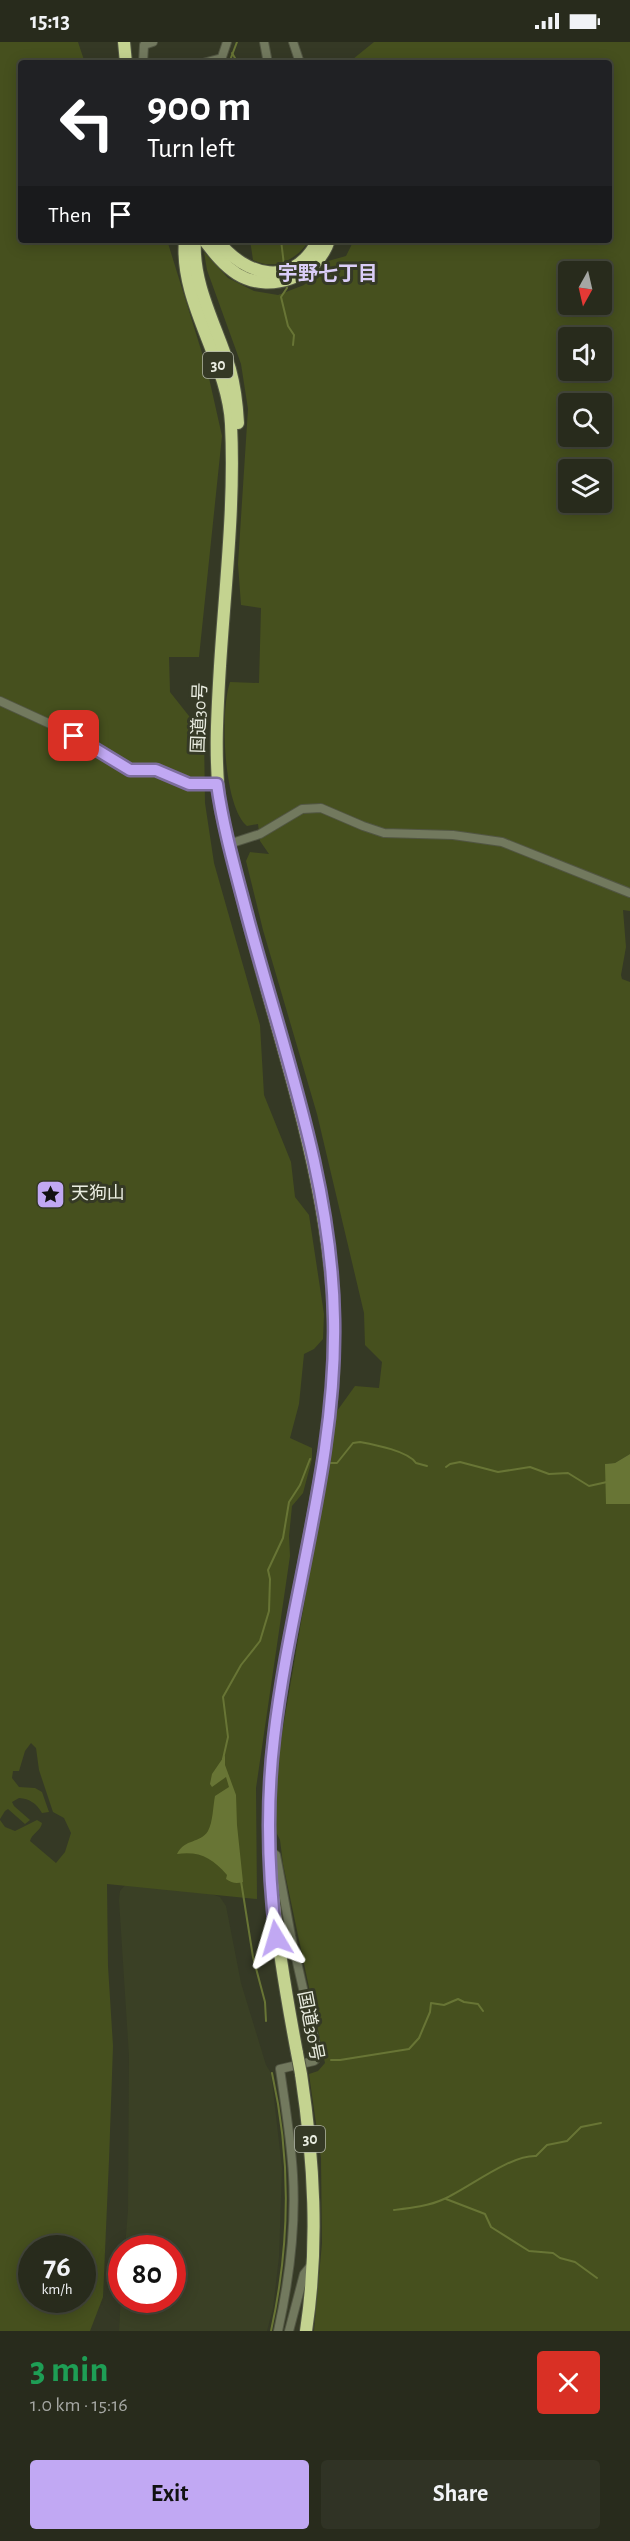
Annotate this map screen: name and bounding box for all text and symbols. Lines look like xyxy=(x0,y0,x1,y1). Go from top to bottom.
text: 15:13 xyxy=(30,10,70,32)
icon: left xyxy=(48,84,126,162)
text: 900 m xyxy=(147,86,251,128)
text: Turn left xyxy=(147,135,235,162)
icon: arrive xyxy=(104,198,137,231)
text: Then xyxy=(48,204,92,226)
north arrow xyxy=(558,261,612,315)
map controls xyxy=(558,261,612,513)
district label: 宇野七丁目 xyxy=(278,263,378,284)
button: sound xyxy=(558,327,612,381)
road number: 30 xyxy=(203,352,233,378)
button: search xyxy=(558,393,612,447)
button: layers xyxy=(558,459,612,513)
street label: 国道30号 xyxy=(188,682,210,754)
pin xyxy=(48,710,99,761)
icon: arrive xyxy=(57,719,90,752)
place icon: 天狗山 xyxy=(34,1178,66,1210)
place label: 天狗山 xyxy=(71,1184,125,1203)
position arrow xyxy=(244,1906,308,1970)
street label: 国道30号 xyxy=(294,1989,328,2063)
road number: 30 xyxy=(295,2126,325,2152)
speed limit sign: 80 xyxy=(108,2235,186,2313)
text: 76 xyxy=(43,2252,71,2282)
text: km/h xyxy=(42,2282,72,2297)
button: close xyxy=(537,2351,600,2414)
text: 3 min xyxy=(30,2352,108,2388)
text: 1.0 km · 15:16 xyxy=(30,2395,128,2415)
button: Exit xyxy=(30,2460,309,2529)
button: Share xyxy=(321,2460,600,2529)

